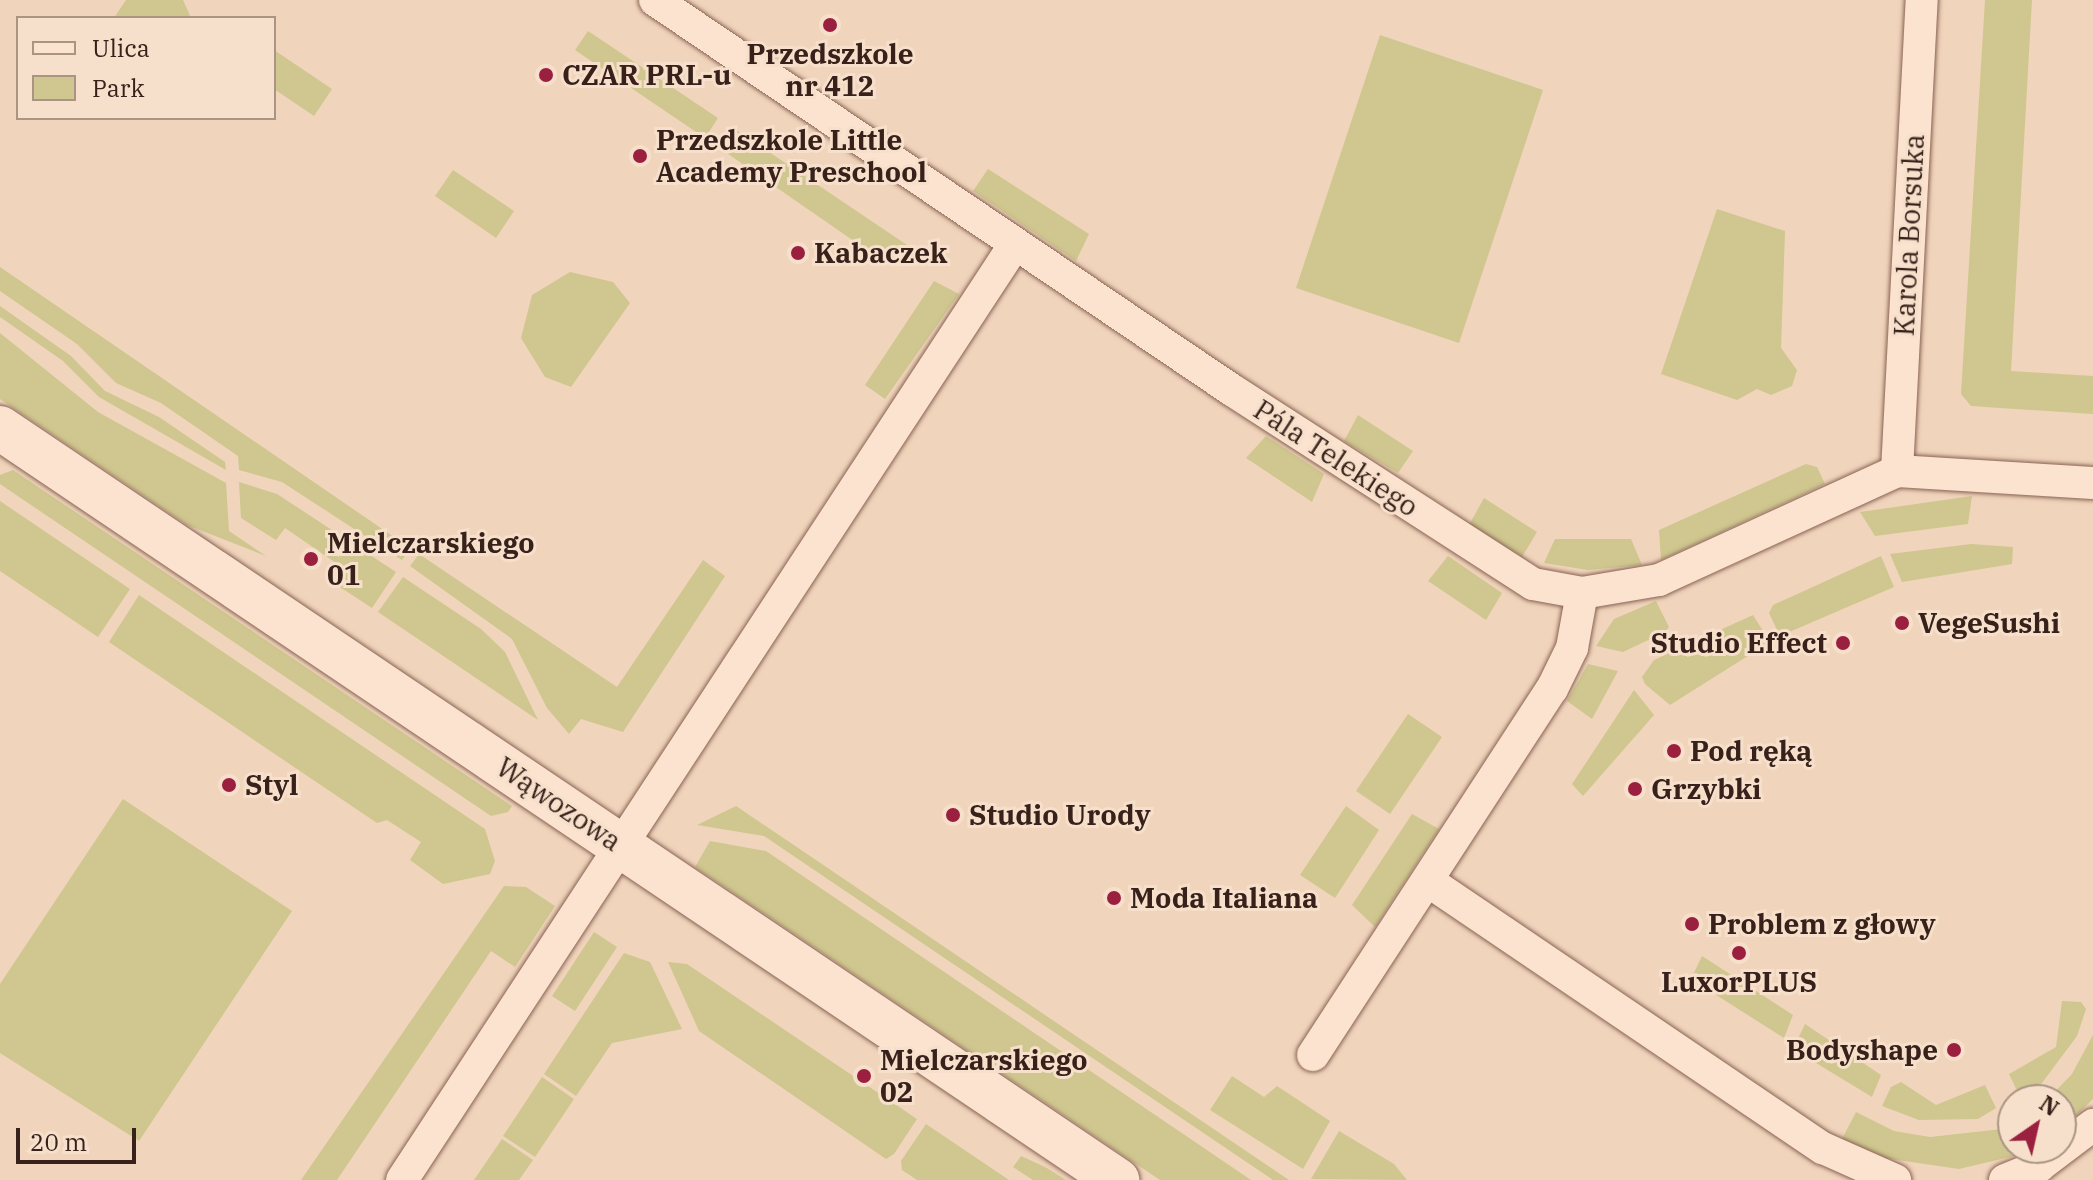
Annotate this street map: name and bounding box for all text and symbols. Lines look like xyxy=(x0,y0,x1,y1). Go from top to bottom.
legend xyxy=(16,16,276,120)
marker: Przedszkole nr 412 xyxy=(821,16,839,34)
text: Ulica xyxy=(92,32,150,64)
place label: Przedszkole nr 412 xyxy=(746,37,914,103)
place label: CZAR PRL-u xyxy=(562,58,731,92)
marker: CZAR PRL-u xyxy=(537,66,555,84)
text: Park xyxy=(92,72,144,104)
place label: Przedszkole Little Academy Preschool xyxy=(656,123,927,189)
street label: Karola Borsuka xyxy=(1887,133,1931,337)
marker: Przedszkole Little Academy Preschool xyxy=(631,147,649,165)
place label: Kabaczek xyxy=(814,236,947,270)
marker: Kabaczek xyxy=(789,244,807,262)
street label: Pála Telekiego xyxy=(1248,392,1424,524)
place label: Mielczarskiego 01 xyxy=(327,526,534,592)
marker: Mielczarskiego 01 xyxy=(302,550,320,568)
place label: VegeSushi xyxy=(1918,606,2060,640)
marker: VegeSushi xyxy=(1893,614,1911,632)
place label: Studio Effect xyxy=(1650,626,1827,660)
marker: Studio Effect xyxy=(1834,634,1852,652)
place label: Pod ręką xyxy=(1690,734,1812,768)
marker: Pod ręką xyxy=(1665,742,1683,760)
street label: Wąwozowa xyxy=(490,750,628,858)
place label: Styl xyxy=(245,768,298,802)
place label: Grzybki xyxy=(1651,772,1761,806)
marker: Styl xyxy=(220,776,238,794)
marker: Grzybki xyxy=(1626,780,1644,798)
place label: Studio Urody xyxy=(969,798,1151,832)
marker: Studio Urody xyxy=(944,806,962,824)
place label: Moda Italiana xyxy=(1130,881,1318,915)
marker: Moda Italiana xyxy=(1105,889,1123,907)
place label: Problem z głowy xyxy=(1708,907,1936,941)
marker: Problem z głowy xyxy=(1683,915,1701,933)
marker: LuxorPLUS xyxy=(1730,944,1748,962)
place label: LuxorPLUS xyxy=(1661,965,1817,999)
place label: Bodyshape xyxy=(1786,1033,1938,1067)
marker: Bodyshape xyxy=(1945,1041,1963,1059)
place label: Mielczarskiego 02 xyxy=(880,1043,1087,1109)
marker: Mielczarskiego 02 xyxy=(855,1067,873,1085)
north arrow xyxy=(1997,1084,2077,1164)
text: N xyxy=(2034,1088,2065,1122)
scale bar xyxy=(20,1112,140,1162)
text: 20 m xyxy=(30,1126,87,1158)

